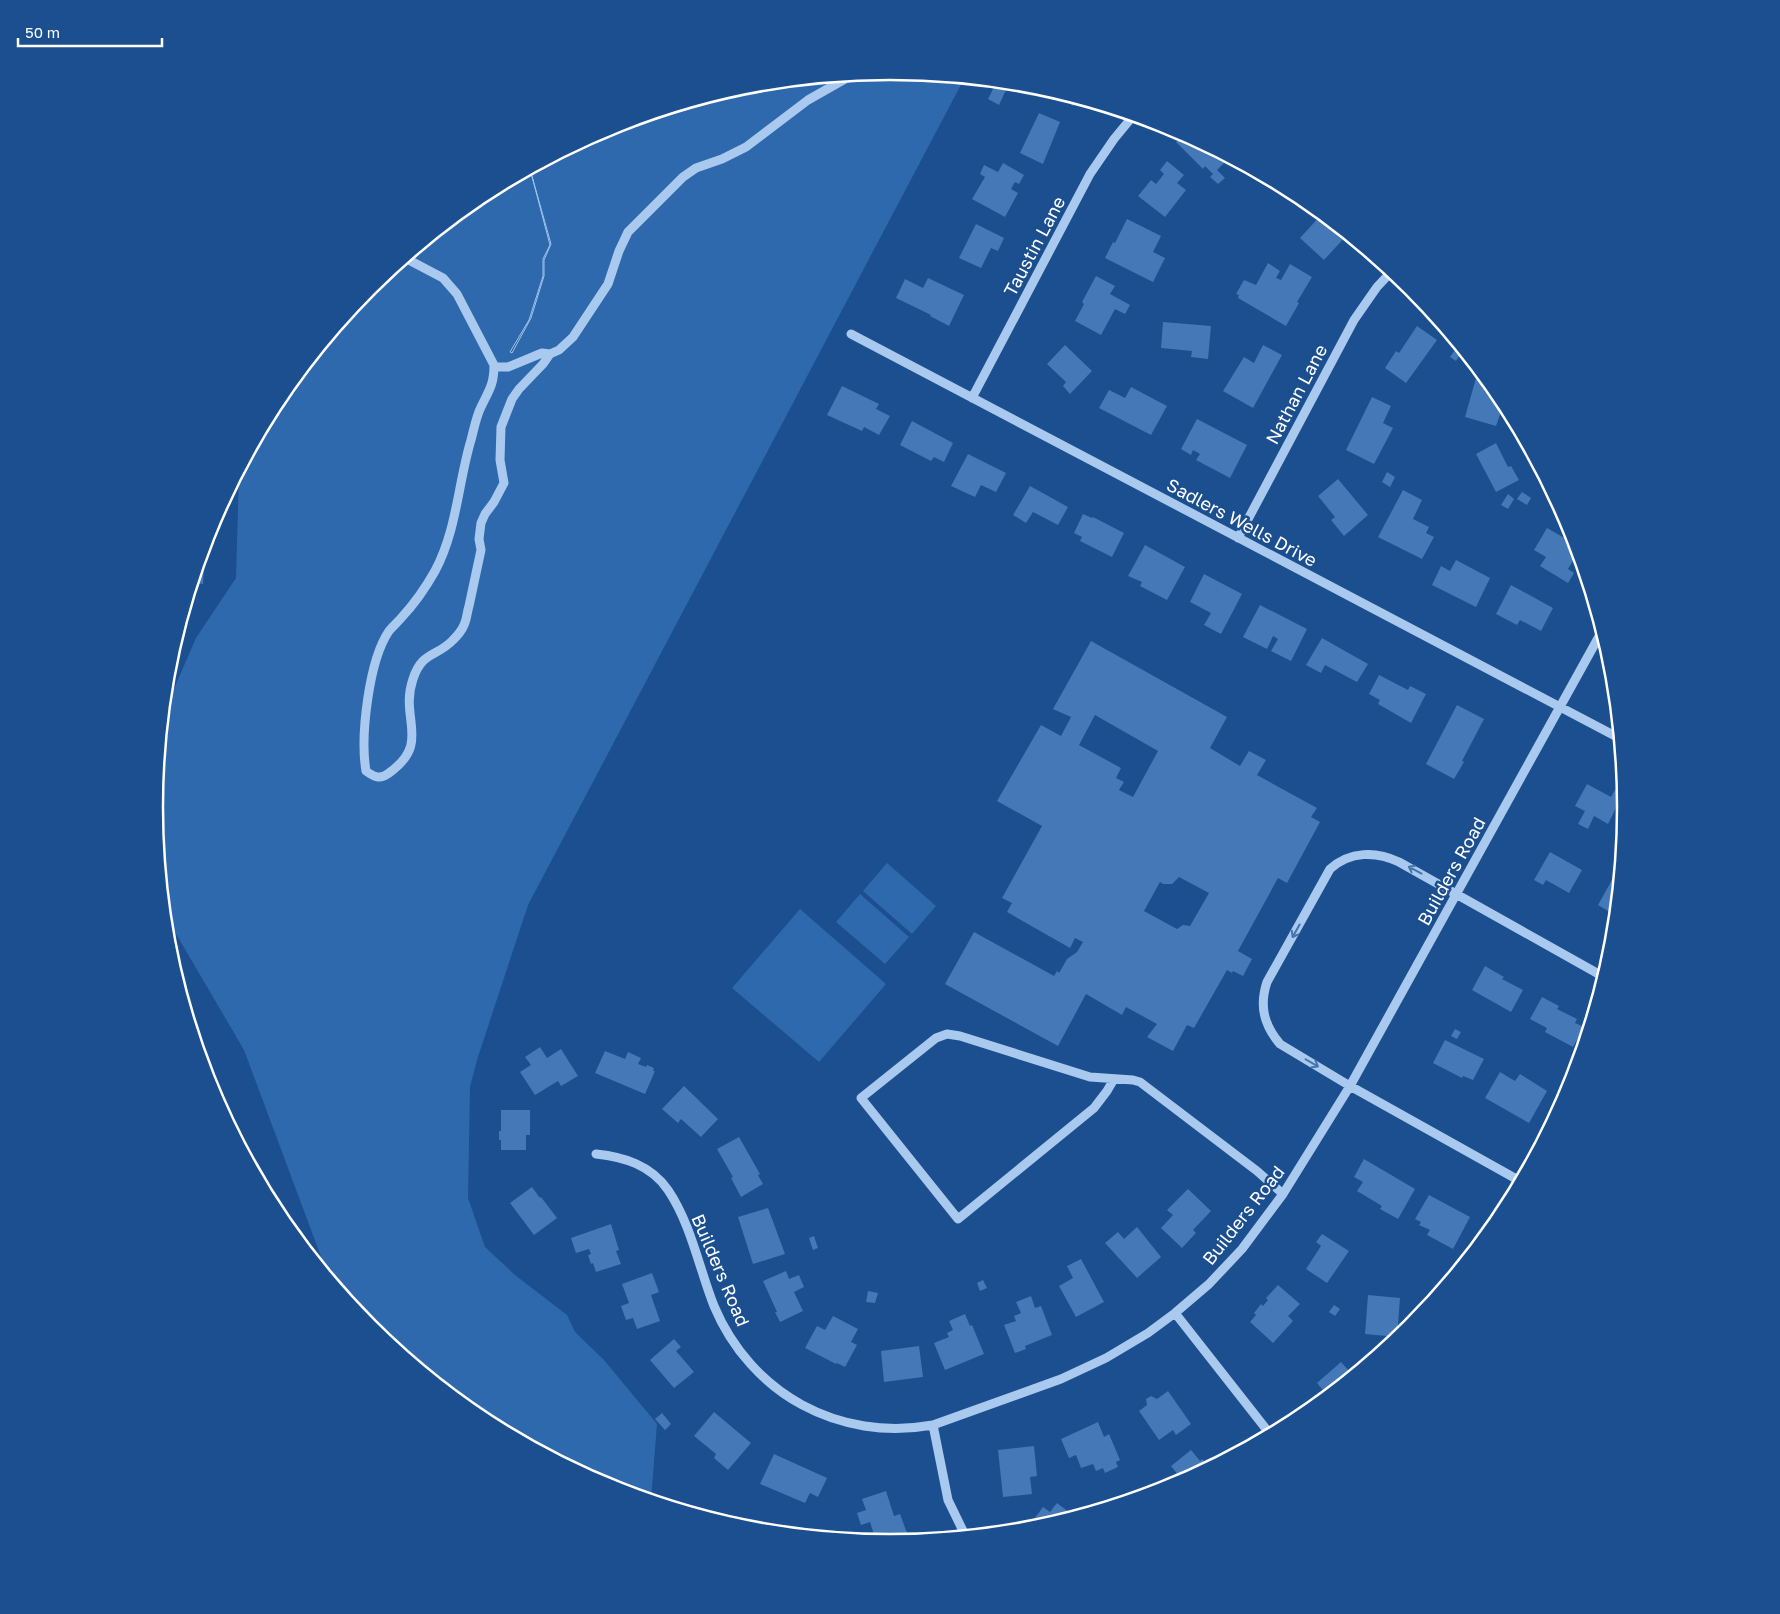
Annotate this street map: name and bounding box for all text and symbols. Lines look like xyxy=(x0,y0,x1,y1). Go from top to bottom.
scale bar xyxy=(18,15,161,47)
text: 50 m xyxy=(25,23,60,41)
street label: Taustin Lane xyxy=(998,192,1070,300)
street label: Nathan Lane xyxy=(1261,340,1331,448)
street label: Sadlers Wells Drive xyxy=(1163,473,1321,571)
street label: Builders Road xyxy=(1412,813,1490,929)
one-way arrow xyxy=(1407,865,1422,875)
one-way arrow xyxy=(1290,923,1300,938)
one-way arrow xyxy=(1304,1059,1318,1069)
street label: Builders Road xyxy=(1197,1161,1289,1269)
street label: Builders Road xyxy=(687,1210,755,1330)

